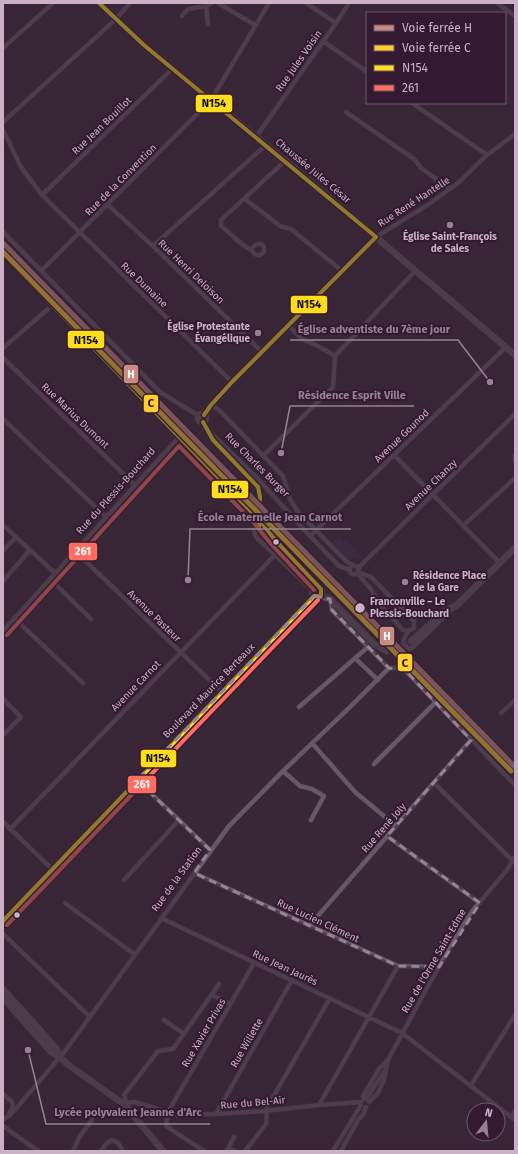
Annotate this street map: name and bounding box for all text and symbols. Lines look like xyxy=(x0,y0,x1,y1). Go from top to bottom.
legend xyxy=(366,12,506,104)
text: Voie ferrée H xyxy=(402,21,472,35)
street label: Rue Jules Voisin xyxy=(273,28,325,94)
text: Voie ferrée C xyxy=(402,41,471,55)
text: N154 xyxy=(402,61,428,75)
text: 261 xyxy=(402,81,419,95)
street label: Rue Jean Bouillot xyxy=(70,94,135,157)
line badge: N154 xyxy=(195,94,233,113)
text: N154 xyxy=(202,97,226,110)
street label: Chaussée Jules César xyxy=(273,136,353,206)
street label: Rue de la Convention xyxy=(83,142,159,218)
street label: Rue René Hantelle xyxy=(376,174,452,230)
marker: Église Saint-François de Sales xyxy=(445,220,455,230)
place label: Église Saint-François de Sales xyxy=(403,229,497,255)
street label: Rue Henri Deloison xyxy=(155,237,227,307)
street label: Rue Dumaine xyxy=(118,260,170,310)
line badge: N154 xyxy=(290,295,328,314)
text: N154 xyxy=(297,298,321,311)
callout: Église adventiste du 7ème jour xyxy=(290,317,458,340)
place label: Église Protestante Évangélique xyxy=(167,319,250,345)
text: Église adventiste du 7ème jour xyxy=(298,322,451,336)
marker: Église Protestante Évangélique xyxy=(253,328,263,338)
line badge: N154 xyxy=(67,330,105,349)
text: N154 xyxy=(74,334,98,347)
line badge: H xyxy=(123,364,139,384)
text: H xyxy=(127,368,135,381)
street label: Rue Marius Dumont xyxy=(39,381,112,452)
callout: Résidence Esprit Ville xyxy=(290,383,414,406)
text: Résidence Esprit Ville xyxy=(298,389,406,402)
line badge: C xyxy=(143,394,159,413)
text: C xyxy=(148,397,155,410)
street label: Avenue Gounod xyxy=(372,407,432,465)
street label: Rue Charles Burger xyxy=(222,430,292,500)
street label: Rue du Plessis-Bouchard xyxy=(74,445,158,537)
street label: Avenue Chanzy xyxy=(402,457,460,513)
line badge: N154 xyxy=(211,480,249,499)
text: N154 xyxy=(218,483,242,496)
callout: École maternelle Jean Carnot xyxy=(190,506,351,529)
text: École maternelle Jean Carnot xyxy=(198,510,343,524)
unlabelled marker xyxy=(271,537,281,547)
line badge: 261 xyxy=(68,542,98,561)
text: 261 xyxy=(75,545,91,558)
place label: Résidence Place de la Gare xyxy=(413,569,487,594)
marker: Résidence Place de la Gare xyxy=(400,577,410,587)
street label: Avenue Pasteur xyxy=(125,587,183,645)
place label: Franconville – Le Plessis-Bouchard xyxy=(370,596,449,620)
marker: Franconville – Le Plessis-Bouchard xyxy=(353,601,367,615)
line badge: H xyxy=(379,626,395,646)
text: H xyxy=(383,630,391,643)
street label: Boulevard Maurice Berteaux xyxy=(161,641,258,741)
line badge: C xyxy=(397,653,413,672)
text: C xyxy=(402,657,409,670)
street label: Avenue Carnot xyxy=(109,658,163,714)
line badge: N154 xyxy=(140,749,177,768)
text: N154 xyxy=(146,752,170,765)
line badge: 261 xyxy=(127,775,157,794)
text: 261 xyxy=(134,778,150,791)
street label: Rue René Joly xyxy=(359,801,409,855)
street label: Rue de la Station xyxy=(149,844,205,914)
street label: Rue Lucien Clément xyxy=(275,897,361,946)
street label: Rue de l'Orme Saint-Edme xyxy=(399,907,469,1015)
unlabelled marker xyxy=(12,910,22,920)
street label: Rue Jean Jaurès xyxy=(251,948,320,988)
street label: Rue Xavier Privas xyxy=(179,996,229,1069)
street label: Rue Willette xyxy=(228,1016,266,1070)
street label: Rue du Bel-Air xyxy=(220,1094,286,1112)
callout: Lycée polyvalent Jeanne d'Arc xyxy=(46,1101,210,1124)
north arrow xyxy=(466,1102,506,1142)
text: Lycée polyvalent Jeanne d'Arc xyxy=(54,1106,202,1119)
text: N xyxy=(483,1106,494,1120)

